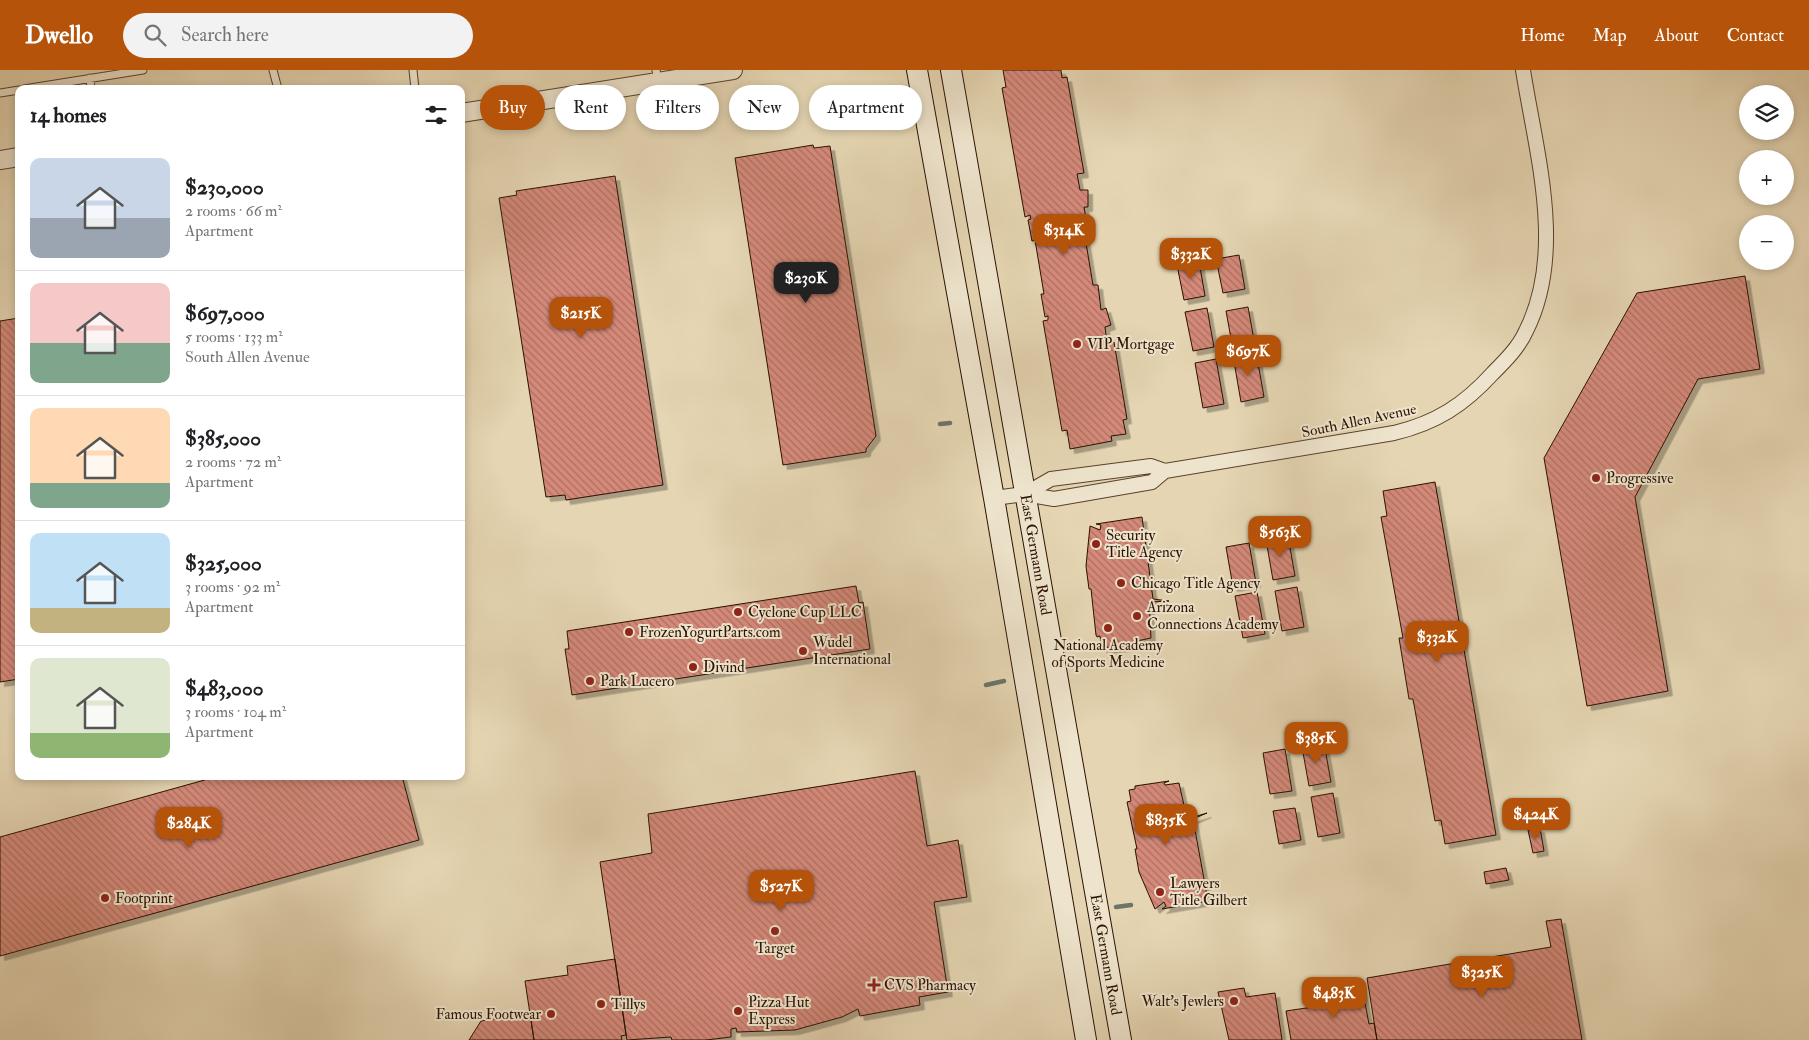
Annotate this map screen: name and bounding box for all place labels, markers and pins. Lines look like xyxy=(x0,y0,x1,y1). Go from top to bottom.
pin: $314K xyxy=(1029,214,1099,256)
pin: $332K xyxy=(1156,238,1226,280)
pin: $230K xyxy=(771,262,841,304)
pin: $215K xyxy=(546,296,616,339)
pin: $697K xyxy=(1213,334,1283,377)
place label: VIP Mortgage xyxy=(1087,335,1175,354)
marker: VIP Mortgage xyxy=(1071,338,1083,350)
place label: Progressive xyxy=(1606,469,1673,488)
marker: Progressive xyxy=(1590,472,1602,484)
pin: $563K xyxy=(1245,516,1315,558)
place label: Security Title Agency xyxy=(1106,526,1183,562)
marker: Security Title Agency xyxy=(1090,538,1102,550)
place label: Chicago Title Agency xyxy=(1131,574,1261,593)
marker: Chicago Title Agency xyxy=(1115,577,1127,589)
place label: Arizona Connections Academy xyxy=(1146,598,1279,634)
place label: Cyclone Cup LLC xyxy=(748,603,862,623)
marker: Cyclone Cup LLC xyxy=(732,606,744,618)
marker: Arizona Connections Academy xyxy=(1131,610,1143,622)
pin: $332K xyxy=(1402,620,1472,663)
marker: National Academy of Sports Medicine xyxy=(1102,622,1114,634)
place label: FrozenYogurtParts.com xyxy=(639,623,781,642)
marker: FrozenYogurtParts.com xyxy=(623,626,635,638)
place label: Wudel International xyxy=(812,633,891,669)
place label: National Academy of Sports Medicine xyxy=(1051,636,1165,673)
marker: Wudel International xyxy=(797,645,809,657)
place label: Divind xyxy=(703,658,745,677)
marker: Divind xyxy=(687,661,699,673)
place label: Park Lucero xyxy=(600,672,674,691)
marker: Park Lucero xyxy=(584,675,596,687)
pin: $385K xyxy=(1281,722,1351,764)
pin: $424K xyxy=(1501,798,1571,840)
pin: $835K xyxy=(1131,804,1201,846)
pin: $284K xyxy=(154,806,224,849)
pin: $527K xyxy=(746,870,816,912)
place label: Lawyers Title Gilbert xyxy=(1170,874,1248,910)
marker: Lawyers Title Gilbert xyxy=(1154,886,1166,898)
place label: Footprint xyxy=(115,889,173,909)
marker: Footprint xyxy=(99,892,111,904)
marker: Target xyxy=(769,925,781,937)
place label: Target xyxy=(755,939,795,958)
pin: $325K xyxy=(1447,956,1517,998)
place label: CVS Pharmacy xyxy=(884,976,976,995)
pin: $483K xyxy=(1299,976,1369,1019)
marker: CVS Pharmacy xyxy=(868,979,880,991)
place label: Walt's Jewlers xyxy=(1140,992,1224,1012)
place label: Pizza Hut Express xyxy=(748,993,809,1030)
place label: Tillys xyxy=(611,995,645,1014)
marker: Walt's Jewlers xyxy=(1228,995,1240,1007)
marker: Tillys xyxy=(595,998,607,1010)
place label: Famous Footwear xyxy=(435,1005,541,1024)
marker: Pizza Hut Express xyxy=(732,1005,744,1017)
marker: Famous Footwear xyxy=(545,1008,557,1020)

